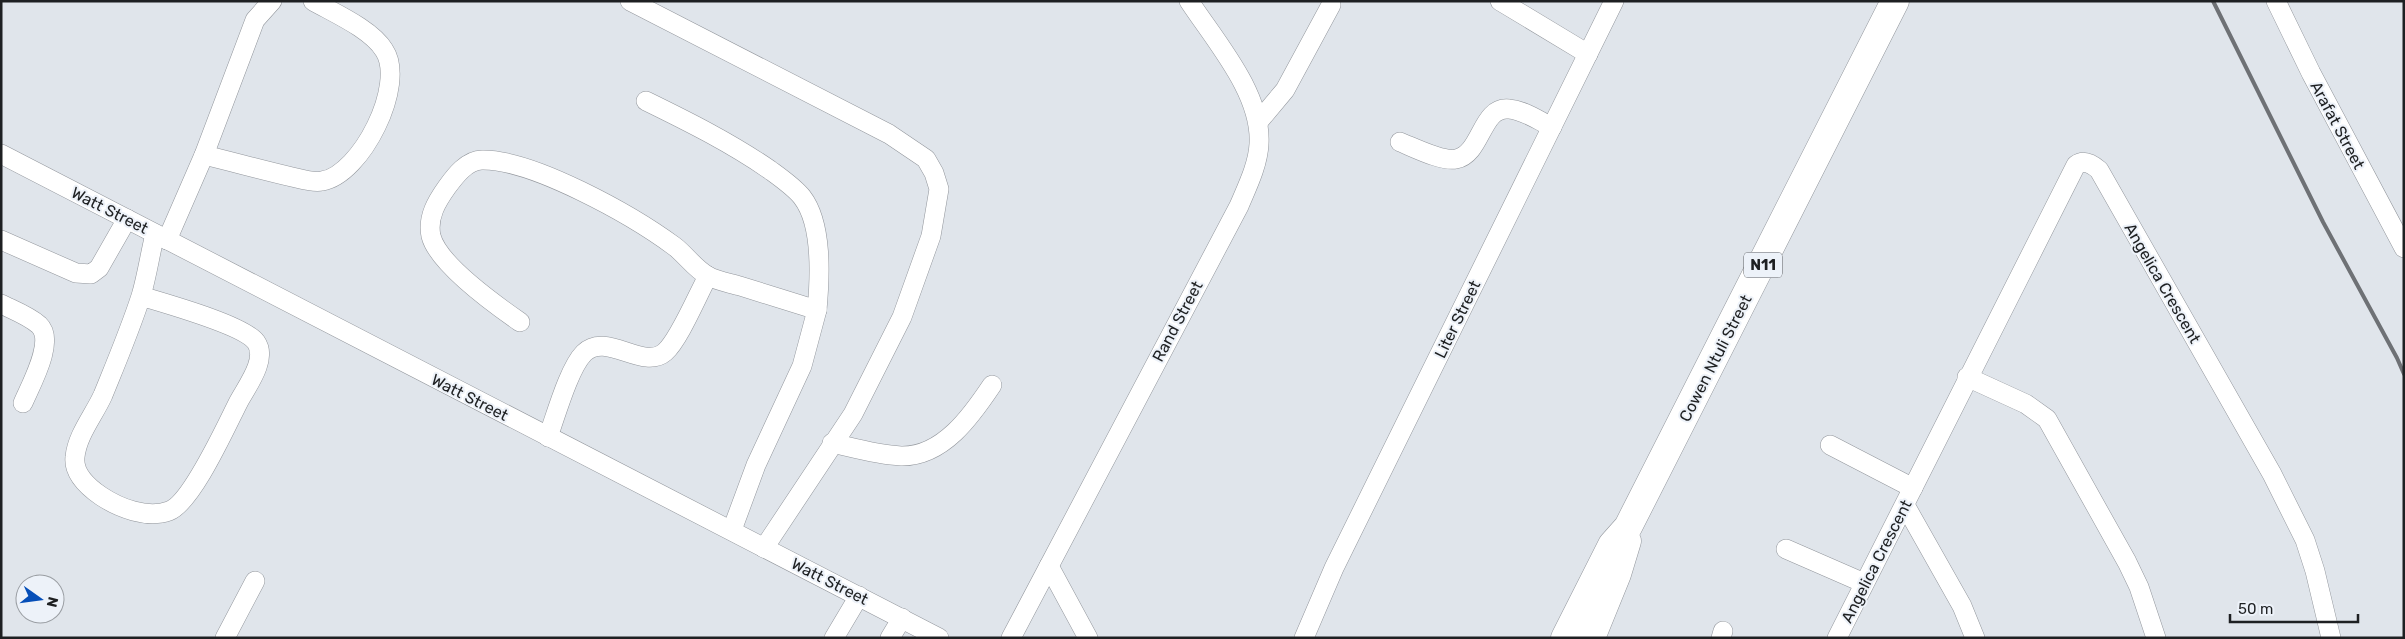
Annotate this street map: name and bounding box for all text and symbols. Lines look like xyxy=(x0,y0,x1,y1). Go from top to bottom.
street label: Arafat Street xyxy=(2306,78,2369,172)
street label: Watt Street xyxy=(68,183,151,238)
street label: Angelica Crescent xyxy=(2120,220,2205,347)
road number: N11 xyxy=(1744,252,1782,278)
street label: Liter Street xyxy=(1430,277,1484,361)
street label: Rand Street xyxy=(1148,278,1207,365)
street label: Cowen Ntuli Street xyxy=(1675,292,1756,425)
street label: Watt Street xyxy=(428,370,511,425)
street label: Angelica Crescent xyxy=(1837,496,1916,626)
street label: Watt Street xyxy=(788,554,871,609)
north arrow xyxy=(15,574,65,624)
scale bar xyxy=(2230,592,2358,624)
text: N xyxy=(43,595,62,609)
text: 50 m xyxy=(2238,600,2273,618)

